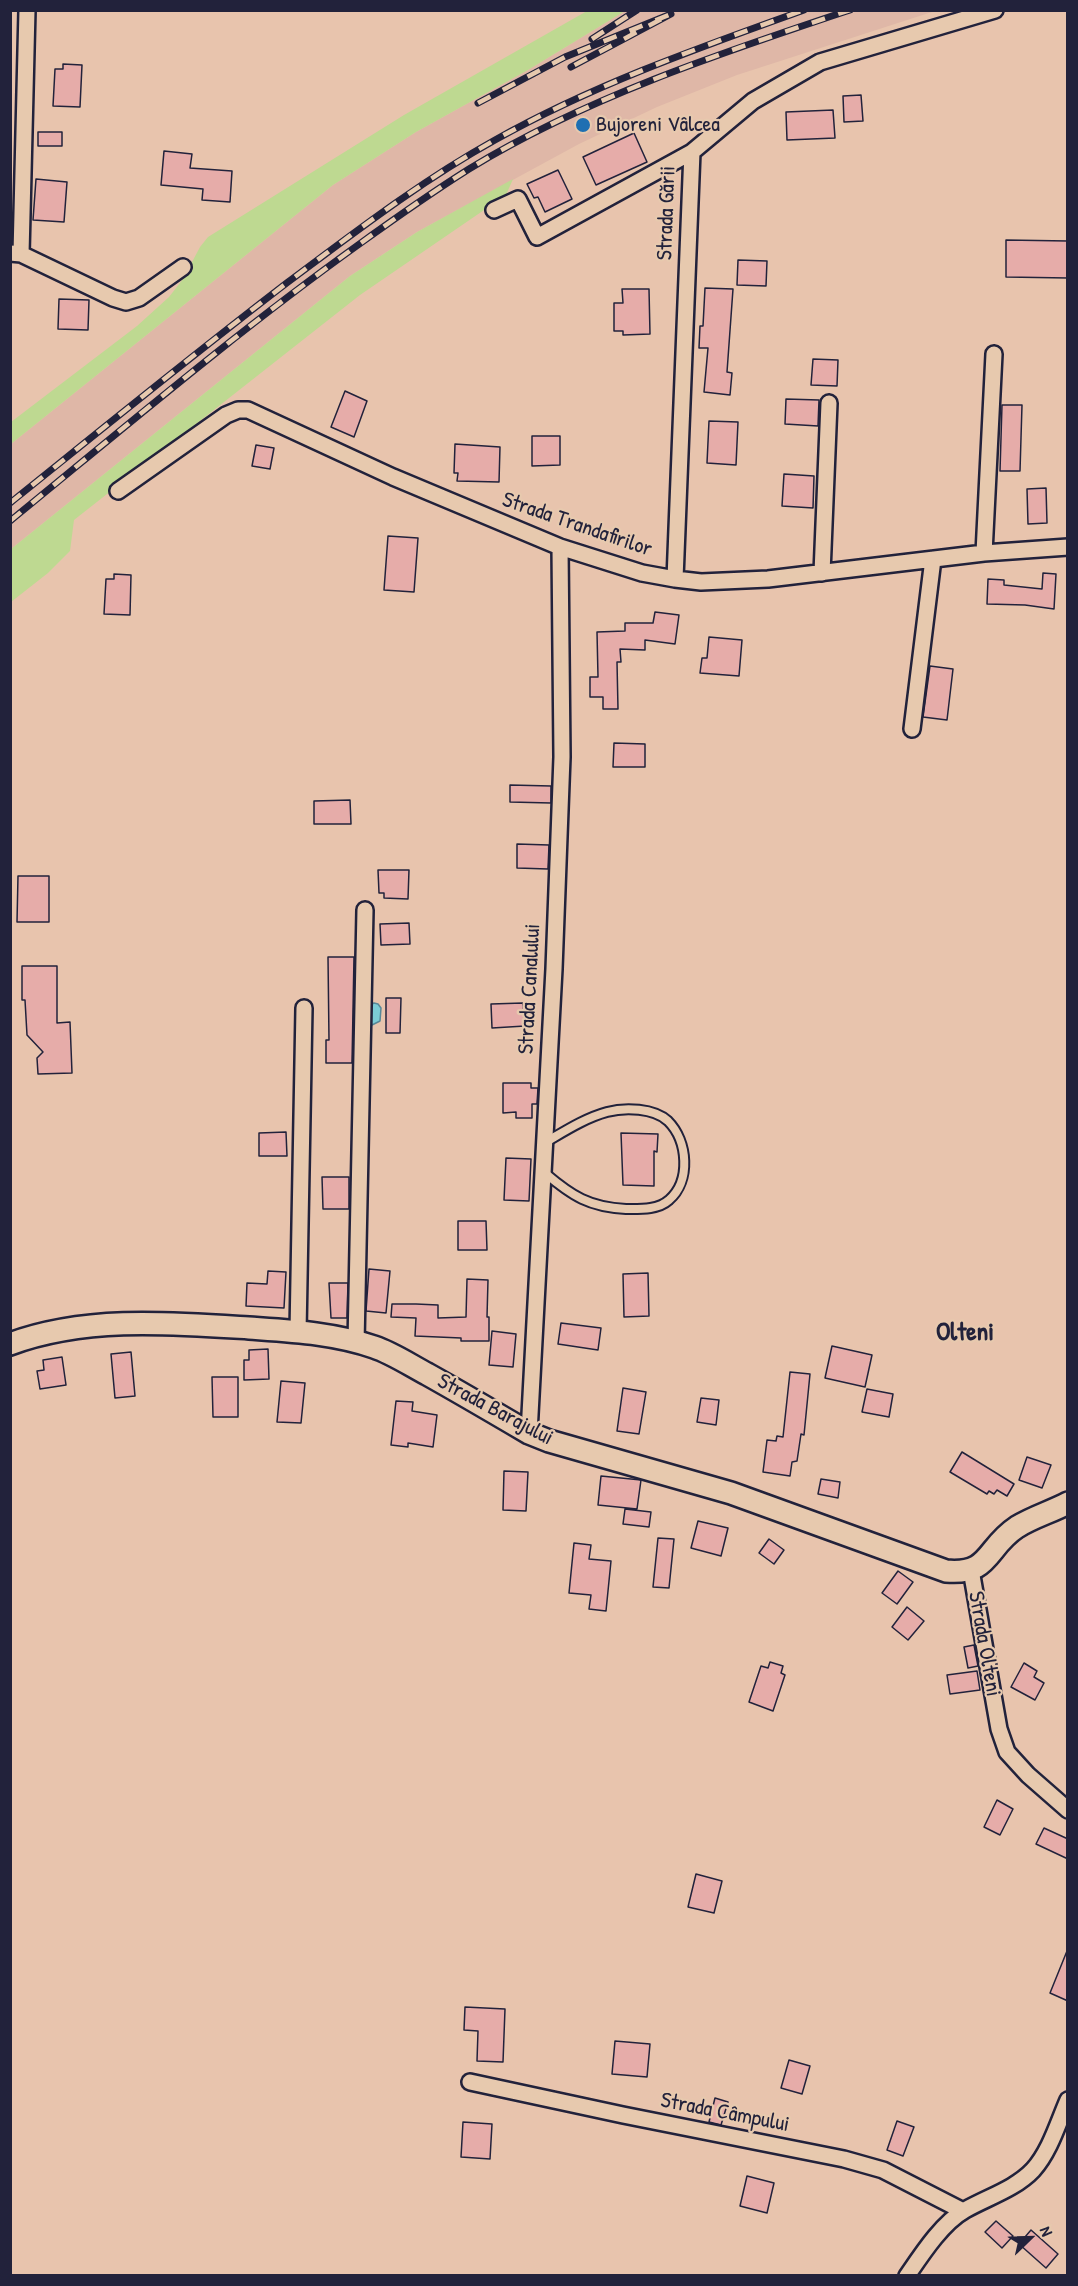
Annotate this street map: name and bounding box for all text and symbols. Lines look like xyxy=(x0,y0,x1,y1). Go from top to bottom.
place label: Bujoreni Vâlcea xyxy=(596,112,720,138)
marker: Bujoreni Vâlcea xyxy=(574,116,592,134)
street label: Strada Gării xyxy=(652,165,682,261)
street label: Strada Trandafirilor xyxy=(499,487,655,563)
street label: Strada Canalului xyxy=(513,923,547,1055)
district label: Olteni xyxy=(936,1317,994,1349)
street label: Strada Barajului xyxy=(433,1368,557,1452)
street label: Strada Olteni xyxy=(962,1589,1006,1699)
street label: Strada Câmpului xyxy=(658,2088,792,2138)
north arrow xyxy=(1000,2208,1060,2268)
text: N xyxy=(1035,2223,1058,2239)

